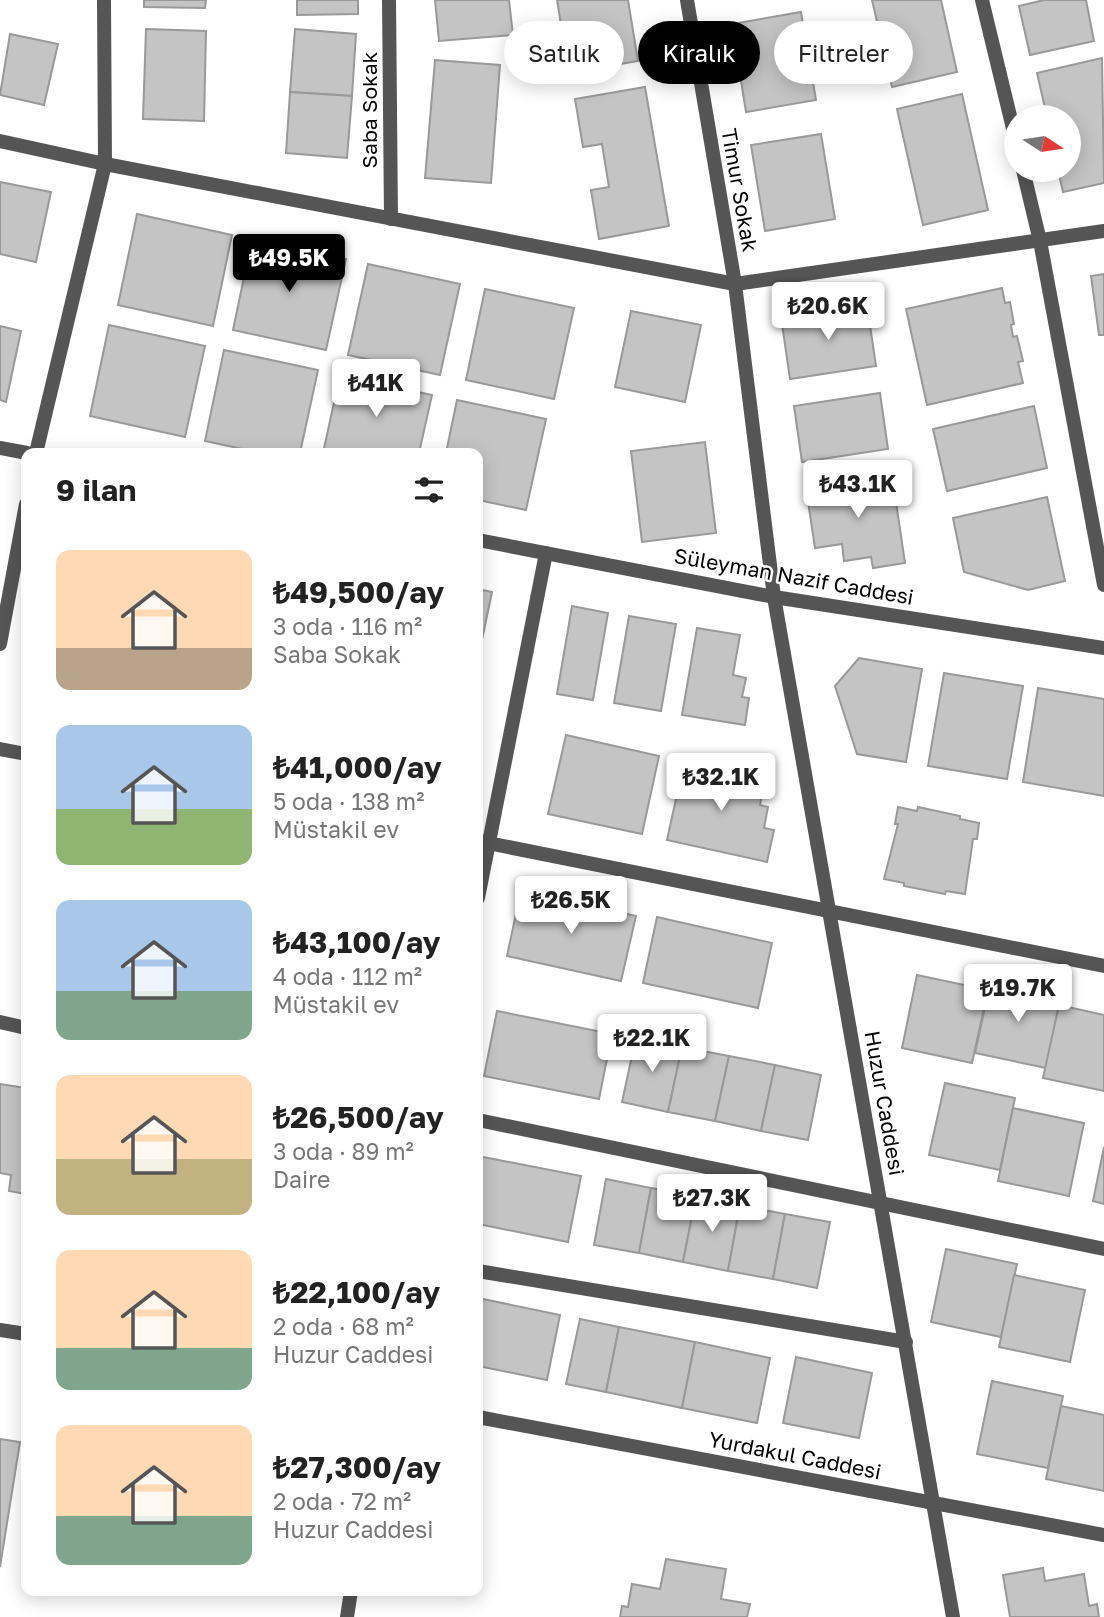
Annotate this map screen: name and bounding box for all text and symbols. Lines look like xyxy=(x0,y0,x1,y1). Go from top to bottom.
chip: Satılık xyxy=(504,21,624,84)
chip: Kiralık xyxy=(638,21,760,84)
chip: Filtreler xyxy=(774,21,913,84)
street label: Saba Sokak xyxy=(356,51,382,168)
north arrow xyxy=(1004,105,1082,182)
map controls xyxy=(1004,105,1081,182)
street label: Timur Sokak xyxy=(716,126,764,254)
pin: ₺49.5K xyxy=(232,234,346,294)
text: ₺49.5K xyxy=(249,243,329,271)
pin: ₺20.6K xyxy=(771,282,885,342)
text: ₺20.6K xyxy=(788,291,868,319)
pin: ₺41K xyxy=(335,360,417,419)
text: ₺41K xyxy=(348,368,404,396)
pin: ₺43.1K xyxy=(801,461,915,520)
text: ₺43.1K xyxy=(819,469,897,497)
icon: filters xyxy=(410,471,448,509)
text: 9 ilan xyxy=(56,472,136,508)
street label: Süleyman Nazif Caddesi xyxy=(672,542,916,610)
text: ₺49,500/ay xyxy=(273,574,444,610)
icon: home xyxy=(112,578,196,662)
text: 3 oda · 116 m² xyxy=(273,612,422,640)
text: Saba Sokak xyxy=(273,640,401,668)
text: ₺41,000/ay xyxy=(273,749,442,785)
icon: home xyxy=(112,753,196,837)
pin: ₺32.1K xyxy=(664,754,778,813)
text: ₺32.1K xyxy=(682,762,760,790)
text: 5 oda · 138 m² xyxy=(273,787,424,815)
text: Müstakil ev xyxy=(273,815,399,843)
pin: ₺26.5K xyxy=(514,876,628,936)
text: ₺26.5K xyxy=(531,885,611,913)
text: ₺43,100/ay xyxy=(273,924,441,960)
icon: home xyxy=(112,928,196,1012)
text: 4 oda · 112 m² xyxy=(273,962,422,990)
pin: ₺19.7K xyxy=(961,964,1075,1024)
text: ₺19.7K xyxy=(980,973,1056,1001)
text: Müstakil ev xyxy=(273,990,399,1018)
pin: ₺22.1K xyxy=(595,1014,709,1074)
text: ₺22.1K xyxy=(613,1023,691,1051)
street label: Huzur Caddesi xyxy=(859,1029,911,1177)
text: ₺26,500/ay xyxy=(273,1099,444,1135)
icon: home xyxy=(112,1103,196,1187)
text: 3 oda · 89 m² xyxy=(273,1137,414,1165)
text: Daire xyxy=(273,1165,330,1193)
pin: ₺27.3K xyxy=(655,1174,769,1234)
text: ₺27.3K xyxy=(673,1183,751,1211)
text: ₺22,100/ay xyxy=(273,1274,440,1310)
icon: home xyxy=(112,1278,196,1362)
text: 2 oda · 68 m² xyxy=(273,1312,414,1340)
text: Huzur Caddesi xyxy=(273,1340,433,1368)
street label: Yurdakul Caddesi xyxy=(707,1426,883,1484)
text: ₺27,300/ay xyxy=(273,1449,441,1485)
icon: home xyxy=(112,1453,196,1537)
text: 2 oda · 72 m² xyxy=(273,1487,411,1515)
text: Huzur Caddesi xyxy=(273,1515,433,1543)

